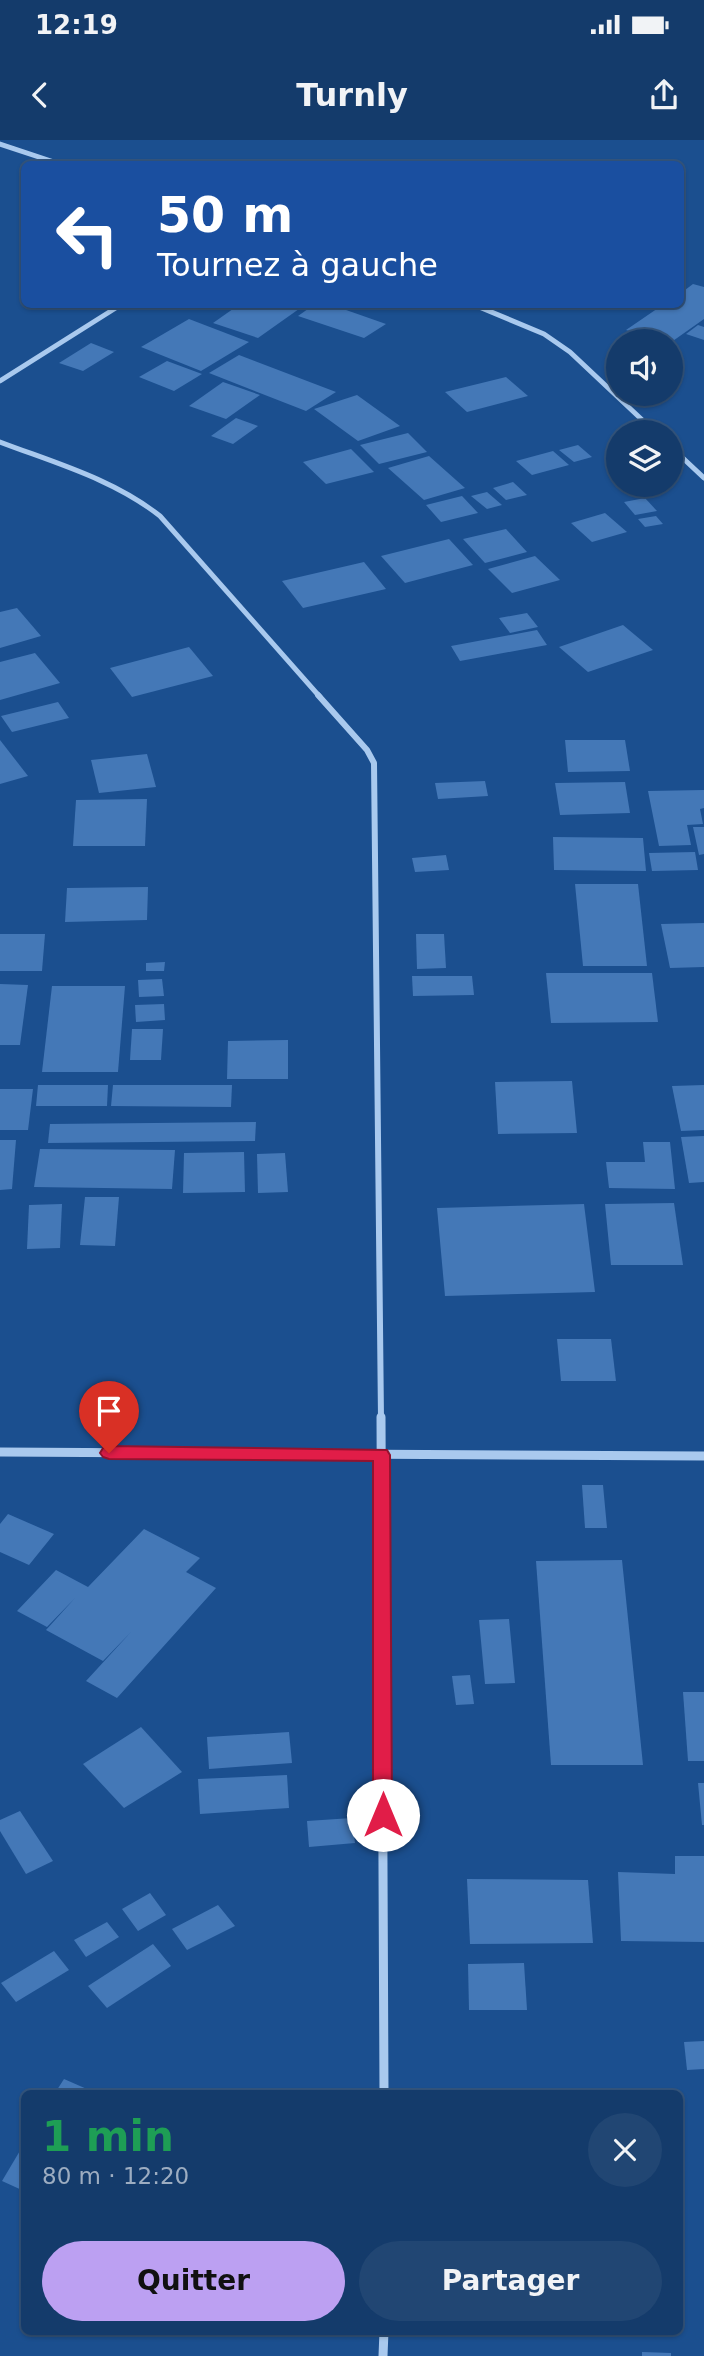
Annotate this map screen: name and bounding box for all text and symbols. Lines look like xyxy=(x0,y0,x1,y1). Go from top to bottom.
text: 12:19 xyxy=(35,10,118,40)
icon: back xyxy=(21,76,59,114)
text: Turnly xyxy=(296,76,408,114)
icon: share xyxy=(645,76,683,114)
text: 50 m xyxy=(157,187,293,244)
icon: left xyxy=(42,189,133,280)
text: Tournez à gauche xyxy=(157,246,438,284)
map controls xyxy=(606,329,683,497)
button: sound xyxy=(606,329,683,406)
button: layers xyxy=(606,420,683,497)
pin xyxy=(79,1381,139,1453)
icon: arrive xyxy=(90,1392,128,1430)
position arrow xyxy=(346,1778,420,1852)
text: 1 min xyxy=(42,2112,174,2161)
button: close xyxy=(588,2113,662,2187)
text: 80 m · 12:20 xyxy=(42,2163,189,2189)
button: Quitter xyxy=(42,2241,345,2321)
button: Partager xyxy=(359,2241,662,2321)

